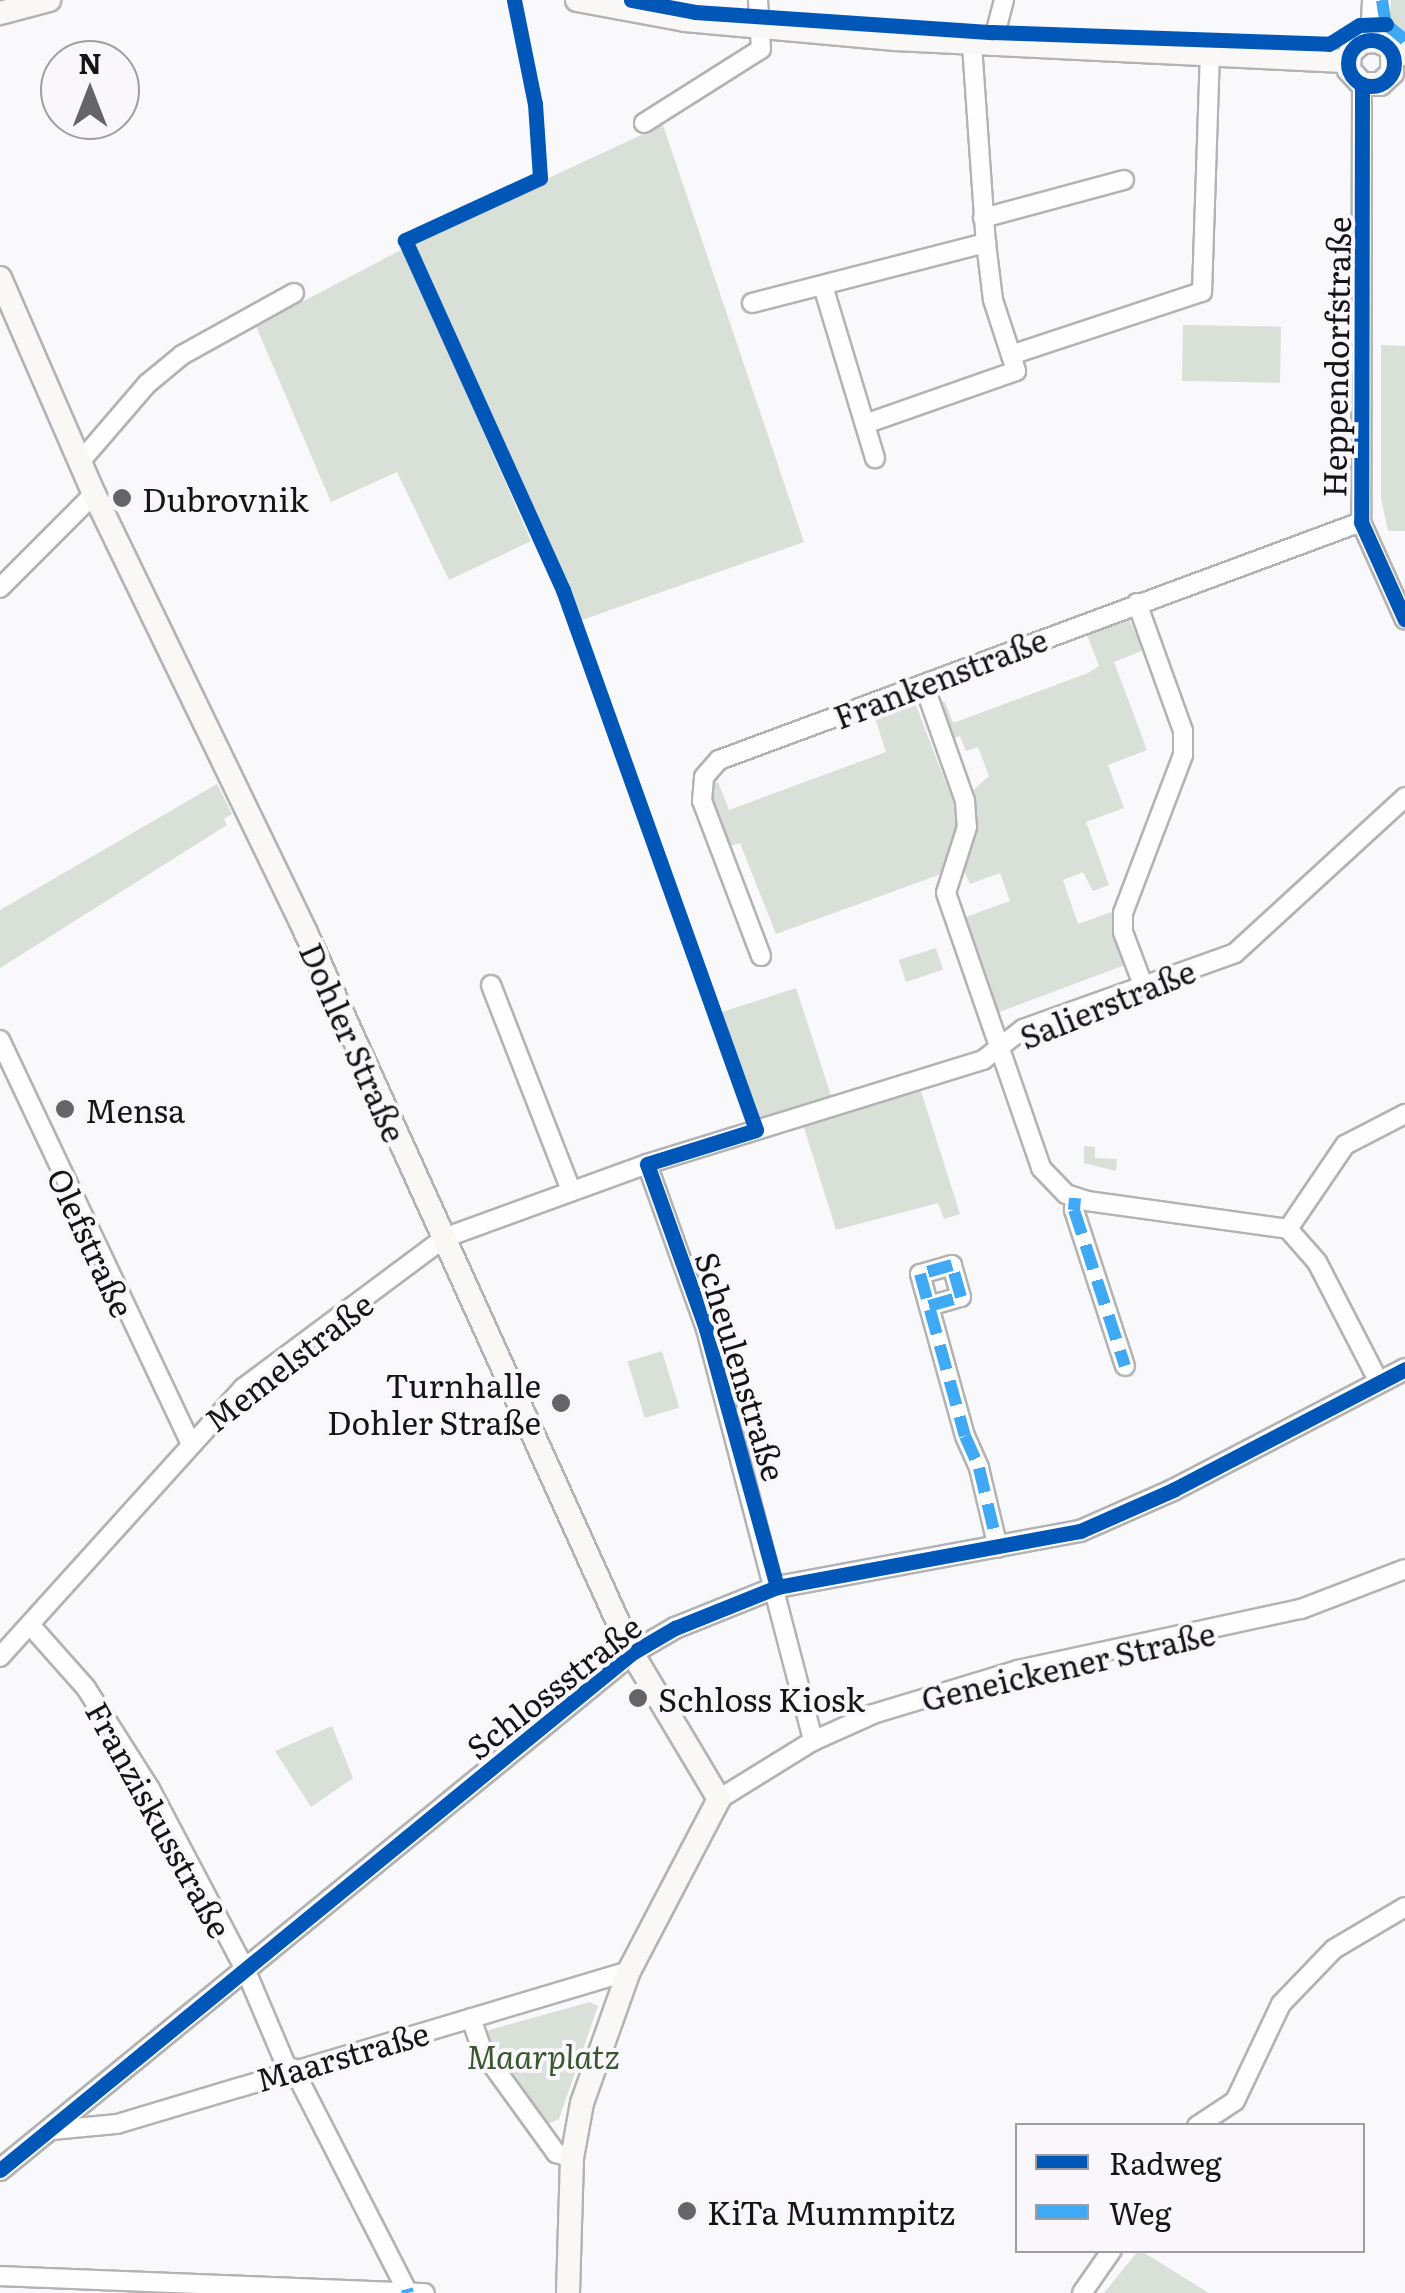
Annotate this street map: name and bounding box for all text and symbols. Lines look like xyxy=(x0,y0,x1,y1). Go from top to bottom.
north arrow xyxy=(40,40,140,140)
text: N xyxy=(78,41,102,83)
street label: Heppendorfstraße xyxy=(1313,216,1357,498)
place label: Dubrovnik xyxy=(142,479,309,517)
marker: Dubrovnik xyxy=(111,487,133,509)
street label: Frankenstraße xyxy=(828,619,1052,735)
street label: Dohler Straße xyxy=(293,936,415,1148)
street label: Salierstraße xyxy=(1014,950,1200,1056)
place label: Mensa xyxy=(85,1090,185,1128)
marker: Mensa xyxy=(54,1098,76,1120)
street label: Olefstraße xyxy=(41,1161,143,1323)
street label: Scheulenstraße xyxy=(689,1247,795,1485)
street label: Memelstraße xyxy=(196,1284,380,1438)
place label: Turnhalle Dohler Straße xyxy=(327,1366,541,1441)
marker: Turnhalle Dohler Straße xyxy=(550,1392,572,1414)
street label: Schlossstraße xyxy=(458,1606,648,1766)
street label: Geneickener Straße xyxy=(917,1613,1219,1717)
place label: Schloss Kiosk xyxy=(658,1679,865,1717)
marker: Schloss Kiosk xyxy=(627,1687,649,1709)
street label: Franziskusstraße xyxy=(79,1694,241,1944)
street label: Maarstraße xyxy=(251,2012,433,2098)
park label: Maarplatz xyxy=(467,2036,619,2074)
legend xyxy=(1015,2123,1365,2253)
text: Radweg xyxy=(1109,2140,1222,2184)
text: Weg xyxy=(1109,2190,1171,2234)
place label: KiTa Mummpitz xyxy=(707,2192,955,2230)
marker: KiTa Mummpitz xyxy=(676,2200,698,2222)

